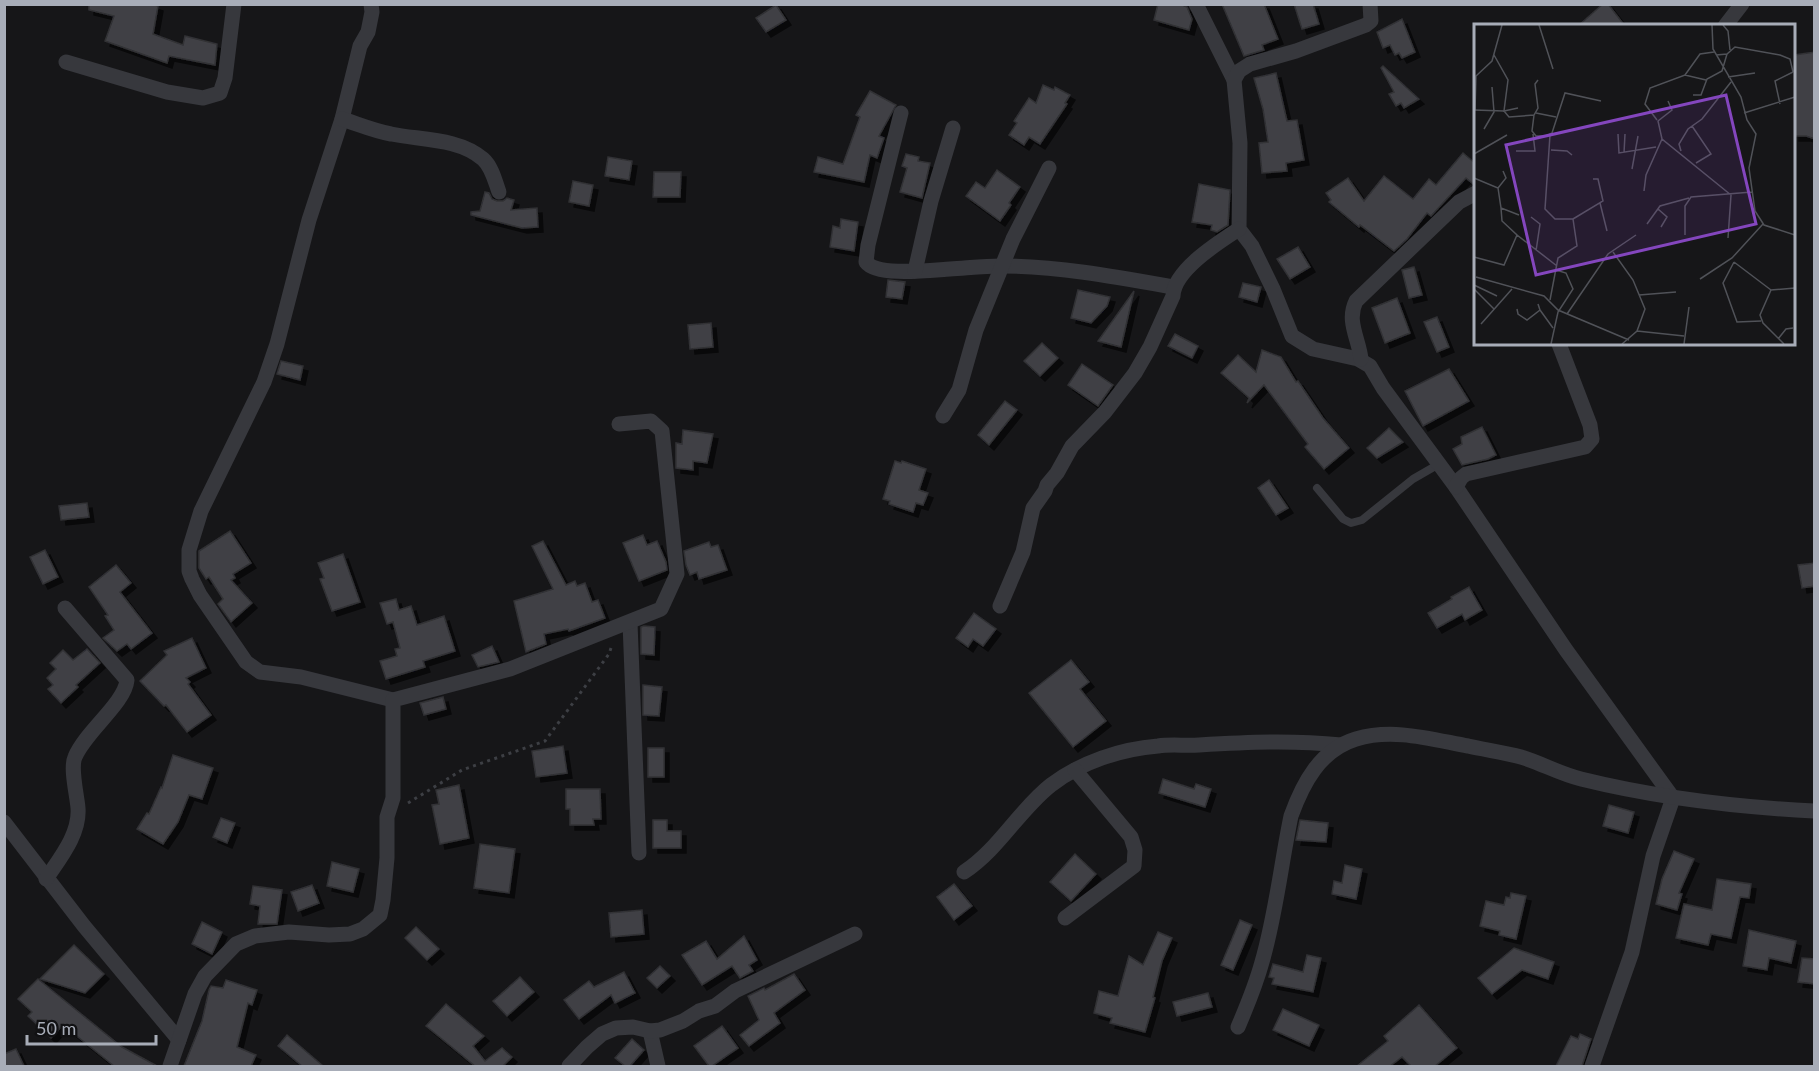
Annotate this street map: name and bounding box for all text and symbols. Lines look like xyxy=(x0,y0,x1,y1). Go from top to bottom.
inset map xyxy=(1474,24,1795,345)
scale bar xyxy=(27,1008,156,1046)
text: 50 m xyxy=(36,1017,76,1039)

